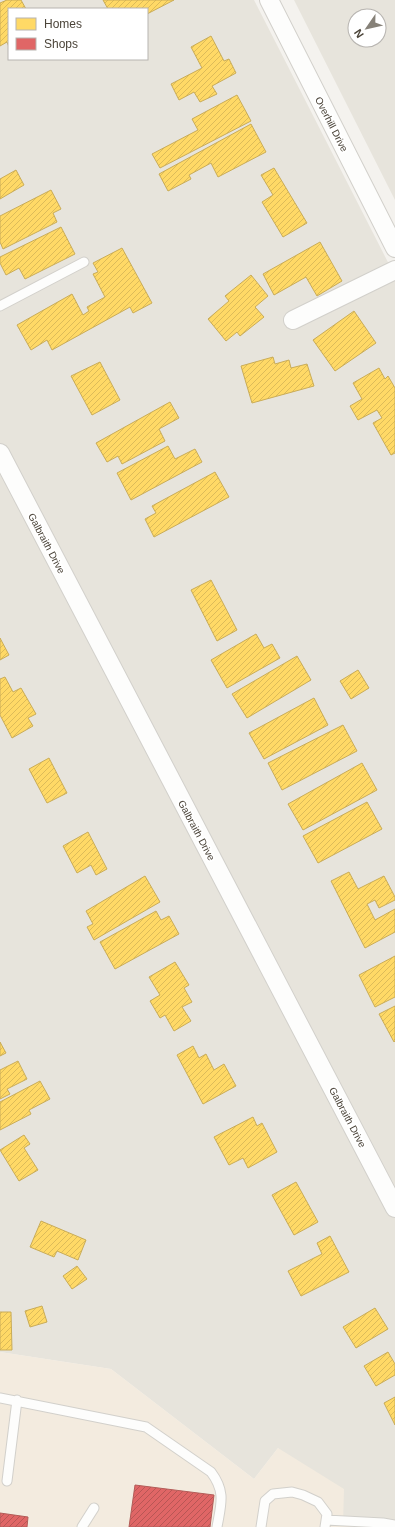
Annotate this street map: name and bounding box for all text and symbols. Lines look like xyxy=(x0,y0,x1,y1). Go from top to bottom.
legend xyxy=(8,8,148,60)
north arrow xyxy=(347,8,387,48)
text: Homes xyxy=(44,17,82,31)
text: N xyxy=(351,27,366,40)
text: Shops xyxy=(44,37,78,51)
street label: Overhill Drive xyxy=(313,95,350,154)
street label: Galbraith Drive xyxy=(26,511,67,576)
street label: Galbraith Drive xyxy=(176,798,217,863)
street label: Galbraith Drive xyxy=(327,1085,368,1150)

